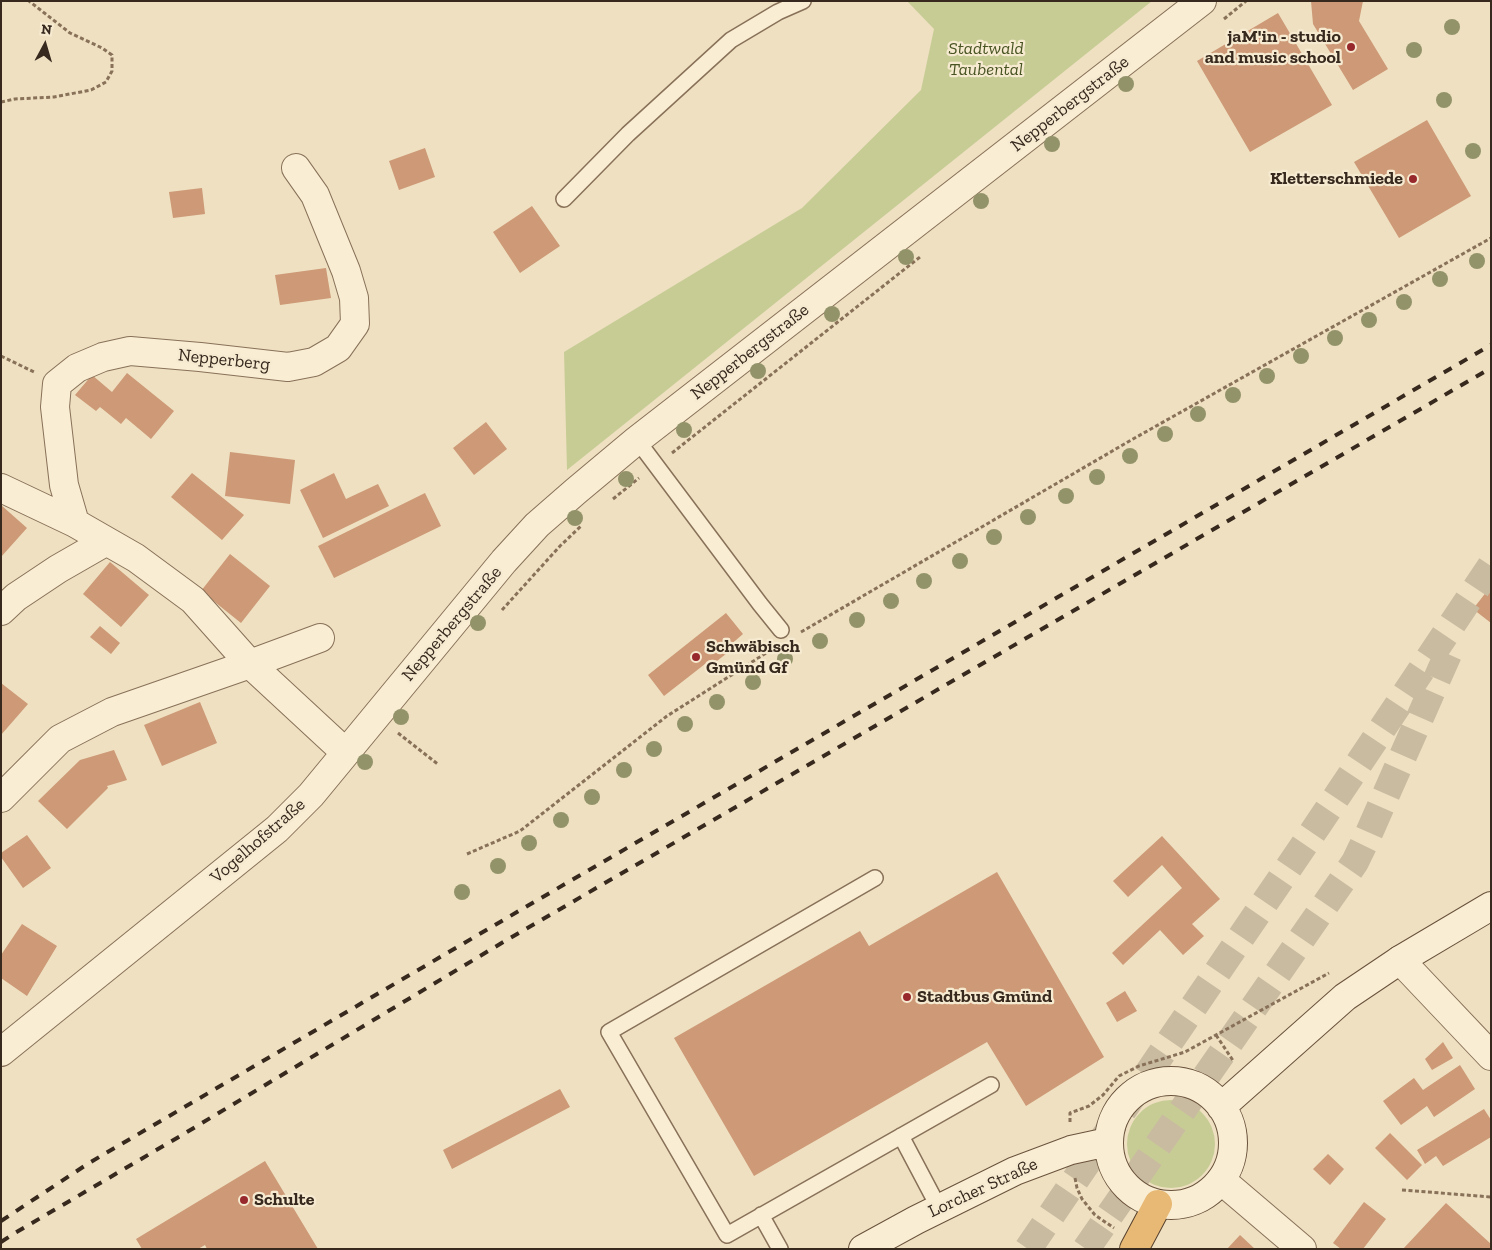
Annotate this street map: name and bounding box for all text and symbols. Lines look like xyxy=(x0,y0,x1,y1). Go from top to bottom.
north arrow xyxy=(20,20,70,70)
text: N xyxy=(40,21,53,39)
place label: jaM'in - studio and music school xyxy=(1205,26,1341,68)
park label: Stadtwald Taubental xyxy=(948,38,1024,80)
marker: jaM'in - studio and music school xyxy=(1345,41,1357,53)
street label: Nepperbergstraße xyxy=(1007,51,1133,157)
place label: Kletterschmiede xyxy=(1270,168,1403,190)
marker: Kletterschmiede xyxy=(1407,173,1419,185)
street label: Nepperbergstraße xyxy=(687,299,813,405)
street label: Nepperberg xyxy=(177,344,271,376)
street label: Nepperbergstraße xyxy=(398,562,506,686)
place label: Schwäbisch Gmünd Gf xyxy=(706,636,800,679)
marker: Schwäbisch Gmünd Gf xyxy=(690,651,702,663)
street label: Vogelhofstraße xyxy=(206,794,310,888)
place label: Stadtbus Gmünd xyxy=(917,986,1052,1008)
marker: Stadtbus Gmünd xyxy=(901,991,913,1003)
street label: Lorcher Straße xyxy=(925,1153,1041,1223)
place label: Schulte xyxy=(254,1189,314,1211)
marker: Schulte xyxy=(238,1194,250,1206)

